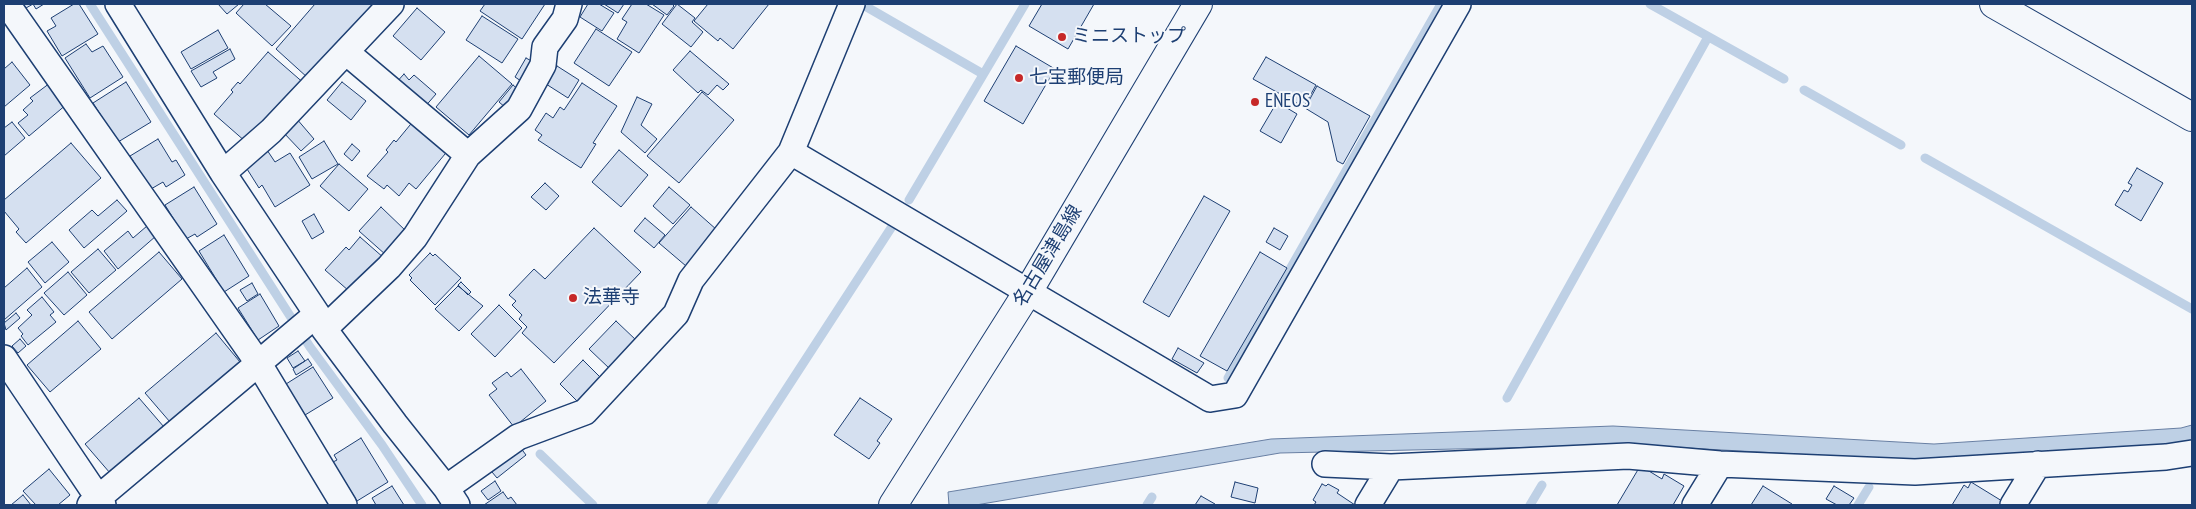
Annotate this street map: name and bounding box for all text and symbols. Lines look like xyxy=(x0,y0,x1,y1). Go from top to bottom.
place label: ミニストップ xyxy=(1072,26,1186,48)
marker: ミニストップ xyxy=(1056,31,1068,43)
place label: 七宝郵便局 xyxy=(1029,67,1124,89)
marker: 七宝郵便局 xyxy=(1013,72,1025,84)
place label: ENEOS xyxy=(1265,91,1310,113)
marker: ENEOS xyxy=(1249,96,1261,108)
street label: 名古屋津島線 xyxy=(1009,201,1087,311)
place label: 法華寺 xyxy=(583,287,640,309)
marker: 法華寺 xyxy=(567,292,579,304)

